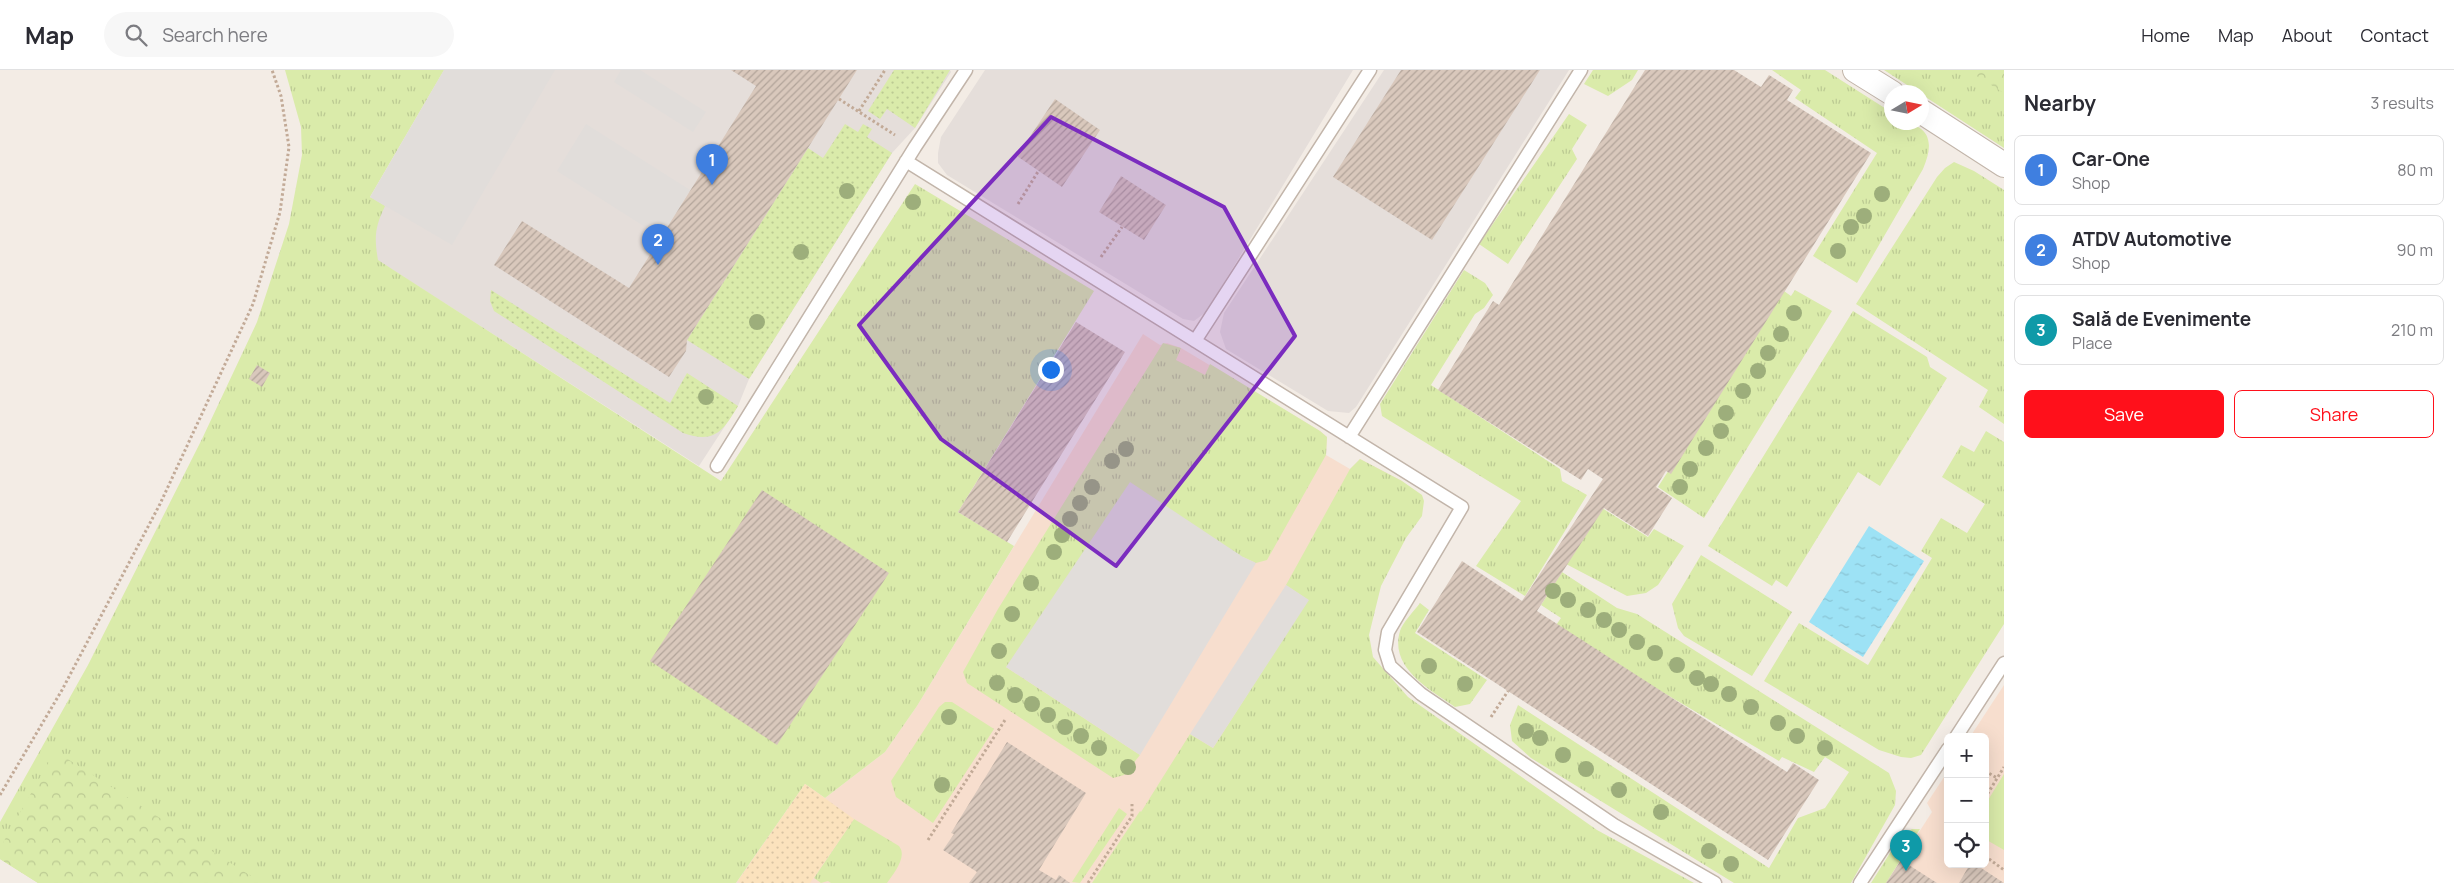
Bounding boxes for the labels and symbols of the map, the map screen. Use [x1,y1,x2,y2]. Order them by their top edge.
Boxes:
north arrow [1884,85,1929,130]
pin: 1 [696,144,728,185]
pin: 2 [642,224,674,265]
your location [1038,357,1064,383]
pin: 3 [1890,830,1922,871]

